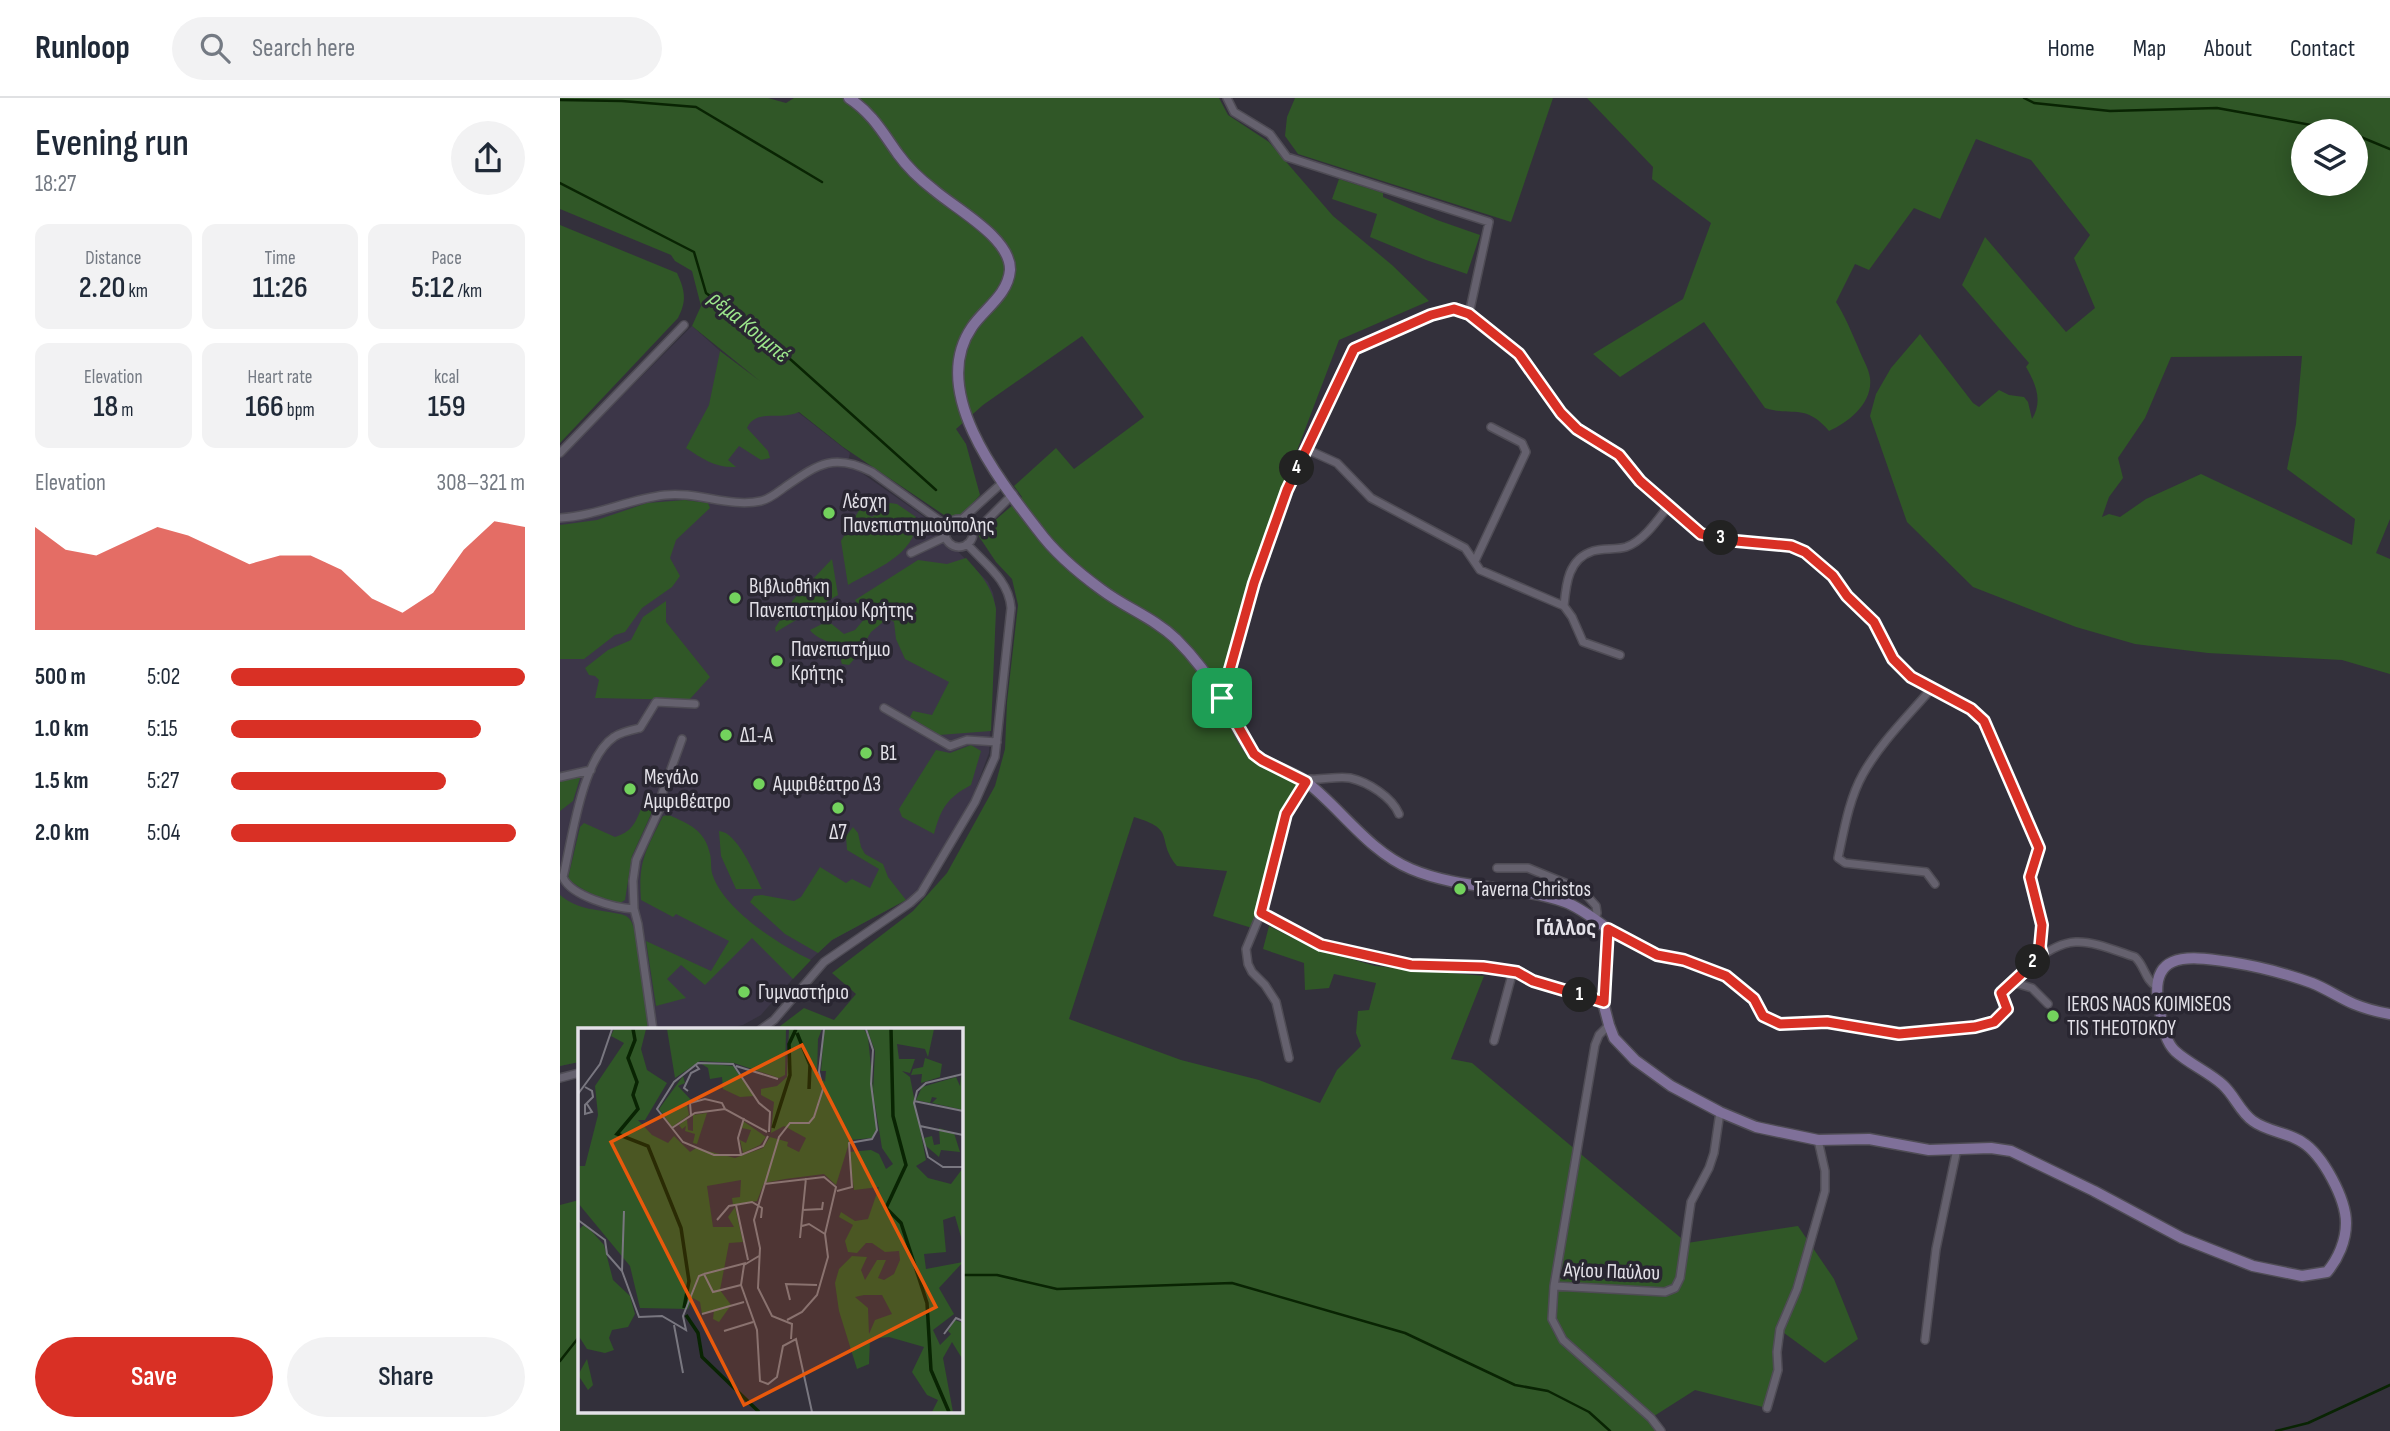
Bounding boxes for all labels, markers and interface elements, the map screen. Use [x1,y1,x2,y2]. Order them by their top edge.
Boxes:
search box [172,17,662,80]
text: Runloop [35,28,130,68]
icon: search [196,29,234,67]
text: Search here [252,33,355,64]
text: Home [2047,34,2095,63]
text: Map [2133,34,2166,63]
text: About [2204,34,2252,63]
text: Contact [2290,34,2355,63]
map controls [2291,119,2368,196]
button: layers [2291,119,2368,196]
text: Evening run [35,121,189,166]
button: share [451,121,525,195]
text: 18:27 [35,170,76,198]
text: Distance [85,247,141,270]
text: Time [264,247,296,270]
text: Pace [432,247,462,270]
text: 2.20 [79,270,125,306]
text: 11:26 [252,270,308,306]
text: 5:12 [411,270,454,306]
text: km [125,280,148,303]
text: /km [454,280,482,303]
water label: ρέμα Κουμπέ [702,284,796,369]
text: Elevation [84,366,143,389]
text: Heart rate [248,366,312,389]
text: kcal [434,366,459,389]
text: 18 [93,389,118,425]
text: 166 [245,389,284,425]
text: 159 [428,389,466,425]
text: m [118,399,133,422]
text: bpm [284,399,315,422]
pin: 4 [1280,450,1314,486]
text: 4 [1292,456,1301,479]
text: Elevation [35,469,106,497]
text: 308–321 m [437,469,525,497]
place label: Λέσχη Πανεπιστημιούπολης [842,489,995,538]
marker: Λέσχη Πανεπιστημιούπολης [821,505,837,521]
pin: 3 [1704,520,1738,556]
text: 3 [1716,526,1725,549]
place label: Βιβλιοθήκη Πανεπιστημίου Κρήτης [749,574,914,623]
marker: Βιβλιοθήκη Πανεπιστημίου Κρήτης [727,590,743,606]
place label: Πανεπιστήμιο Κρήτης [791,637,891,686]
marker: Πανεπιστήμιο Κρήτης [769,653,785,669]
text: 500 m [35,663,86,691]
text: 5:02 [147,663,180,691]
pin [1192,668,1252,728]
icon: arrive [1203,679,1241,717]
text: 1.0 km [35,715,89,743]
text: 5:15 [147,715,178,743]
place label: Δ1-Α [740,723,774,748]
marker: Δ1-Α [718,727,734,743]
place label: Β1 [880,741,897,766]
marker: Β1 [858,745,874,761]
place label: Μεγάλο Αμφιθέατρο [643,765,731,814]
text: 1.5 km [35,767,88,795]
text: 5:27 [147,767,179,795]
place label: Αμφιθέατρο Δ3 [772,772,881,797]
marker: Αμφιθέατρο Δ3 [751,776,767,792]
marker: Μεγάλο Αμφιθέατρο [622,781,638,797]
marker: Δ7 [830,800,846,816]
text: 2.0 km [35,819,89,847]
text: 5:04 [147,819,180,847]
place label: Δ7 [829,820,847,845]
place label: Taverna Christos [1474,877,1591,902]
marker: Taverna Christos [1452,881,1468,897]
district label: Γάλλος [1536,913,1596,942]
pin: 2 [2016,944,2050,980]
text: 2 [2028,950,2037,973]
pin: 1 [1562,978,1598,1012]
place label: Γυμναστήριο [758,980,849,1005]
text: 1 [1576,983,1583,1006]
marker: Γυμναστήριο [736,984,752,1000]
place label: IEROS NAOS KOIMISEOS TIS THEOTOKOY [2067,992,2231,1041]
marker: IEROS NAOS KOIMISEOS TIS THEOTOKOY [2045,1008,2061,1024]
inset map [578,1028,962,1414]
street label: Αγίου Παύλου [1562,1257,1661,1286]
button: Save [35,1337,273,1417]
button: Share [287,1337,525,1417]

